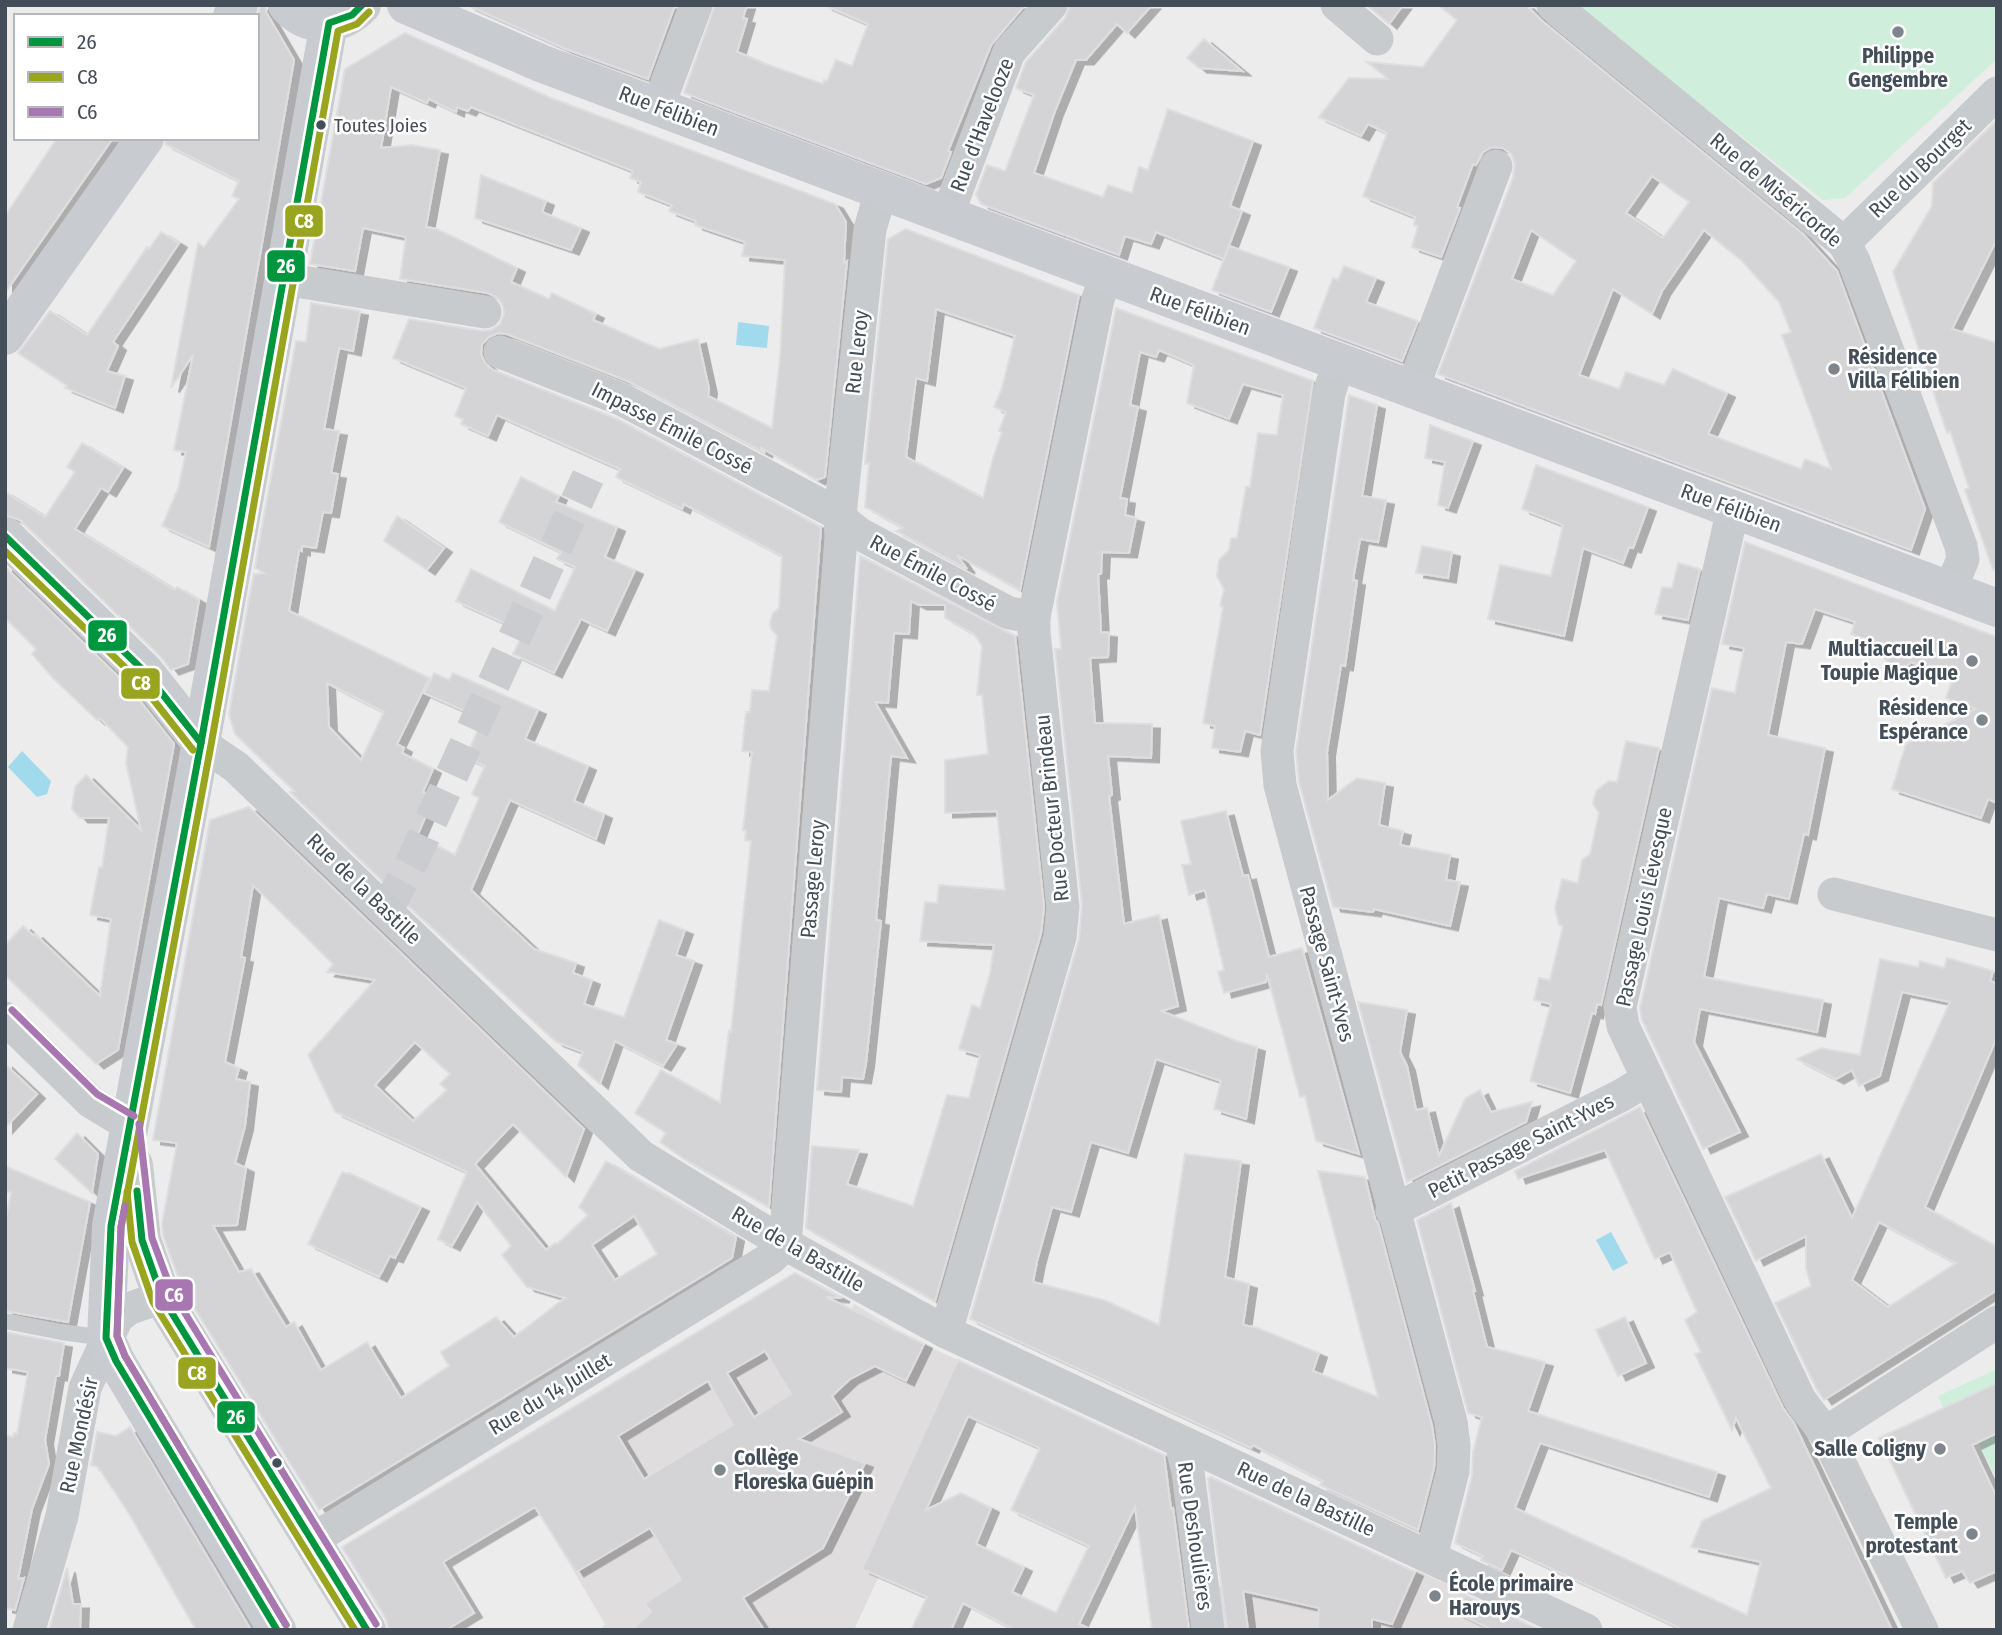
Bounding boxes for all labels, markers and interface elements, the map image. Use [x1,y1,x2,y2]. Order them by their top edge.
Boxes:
legend [14,14,259,140]
marker: Philippe Gengembre [1890,24,1906,40]
text: 26 [77,29,97,55]
place label: Philippe Gengembre [1848,43,1948,93]
street label: Rue d'Havelooze [945,54,1019,196]
text: C8 [77,64,98,90]
street label: Rue Félibien [615,80,723,142]
text: C6 [77,99,97,125]
street label: Rue du Bourget [1863,113,1977,223]
place label: Toutes Joies [334,114,427,137]
marker: Toutes Joies [314,118,328,132]
street label: Rue de Miséricorde [1705,127,1847,253]
line badge: C8 [284,204,324,238]
text: C8 [294,210,314,233]
line badge: 26 [266,249,306,283]
text: 26 [276,255,295,278]
street label: Rue Félibien [1146,281,1254,341]
street label: Rue Leroy [840,308,874,395]
place label: Résidence Villa Félibien [1847,344,1959,394]
marker: Résidence Villa Félibien [1826,361,1842,377]
street label: Impasse Émile Cossé [587,376,757,480]
street label: Rue Félibien [1677,478,1785,538]
street label: Rue Émile Cossé [866,529,1000,617]
line badge: 26 [87,619,128,652]
text: 26 [97,624,116,647]
place label: Multiaccueil La Toupie Magique [1821,636,1958,686]
marker: Multiaccueil La Toupie Magique [1964,653,1980,669]
line badge: C8 [120,667,161,700]
text: C8 [131,672,151,695]
place label: Résidence Espérance [1879,695,1968,745]
marker: Résidence Espérance [1974,712,1990,728]
street label: Rue Docteur Brindeau [1029,713,1075,903]
street label: Passage Louis Lévesque [1610,805,1678,1009]
street label: Passage Leroy [795,818,831,939]
street label: Rue de la Bastille [301,828,427,950]
street label: Passage Saint-Yves [1294,883,1360,1045]
street label: Petit Passage Saint-Yves [1424,1088,1618,1204]
street label: Rue de la Bastille [727,1200,869,1298]
line badge: C6 [154,1278,194,1312]
text: C6 [164,1284,184,1307]
street label: Rue du 14 Juillet [484,1347,616,1441]
line badge: C8 [177,1356,217,1390]
text: C8 [187,1362,207,1385]
street label: Rue Mondésir [54,1374,104,1495]
line badge: 26 [216,1400,256,1434]
text: 26 [226,1406,245,1429]
place label: Salle Coligny [1814,1436,1927,1462]
marker: Salle Coligny [1932,1441,1948,1457]
place label: Collège Floreska Guépin [734,1445,874,1495]
unlabelled marker [270,1456,284,1470]
street label: Rue de la Bastille [1233,1456,1379,1542]
street label: Rue Deshoulières [1172,1460,1218,1612]
marker: Collège Floreska Guépin [712,1462,728,1478]
place label: Temple protestant [1865,1509,1959,1559]
marker: Temple protestant [1964,1526,1980,1542]
place label: École primaire Harouys [1449,1570,1574,1621]
marker: École primaire Harouys [1427,1588,1443,1604]

